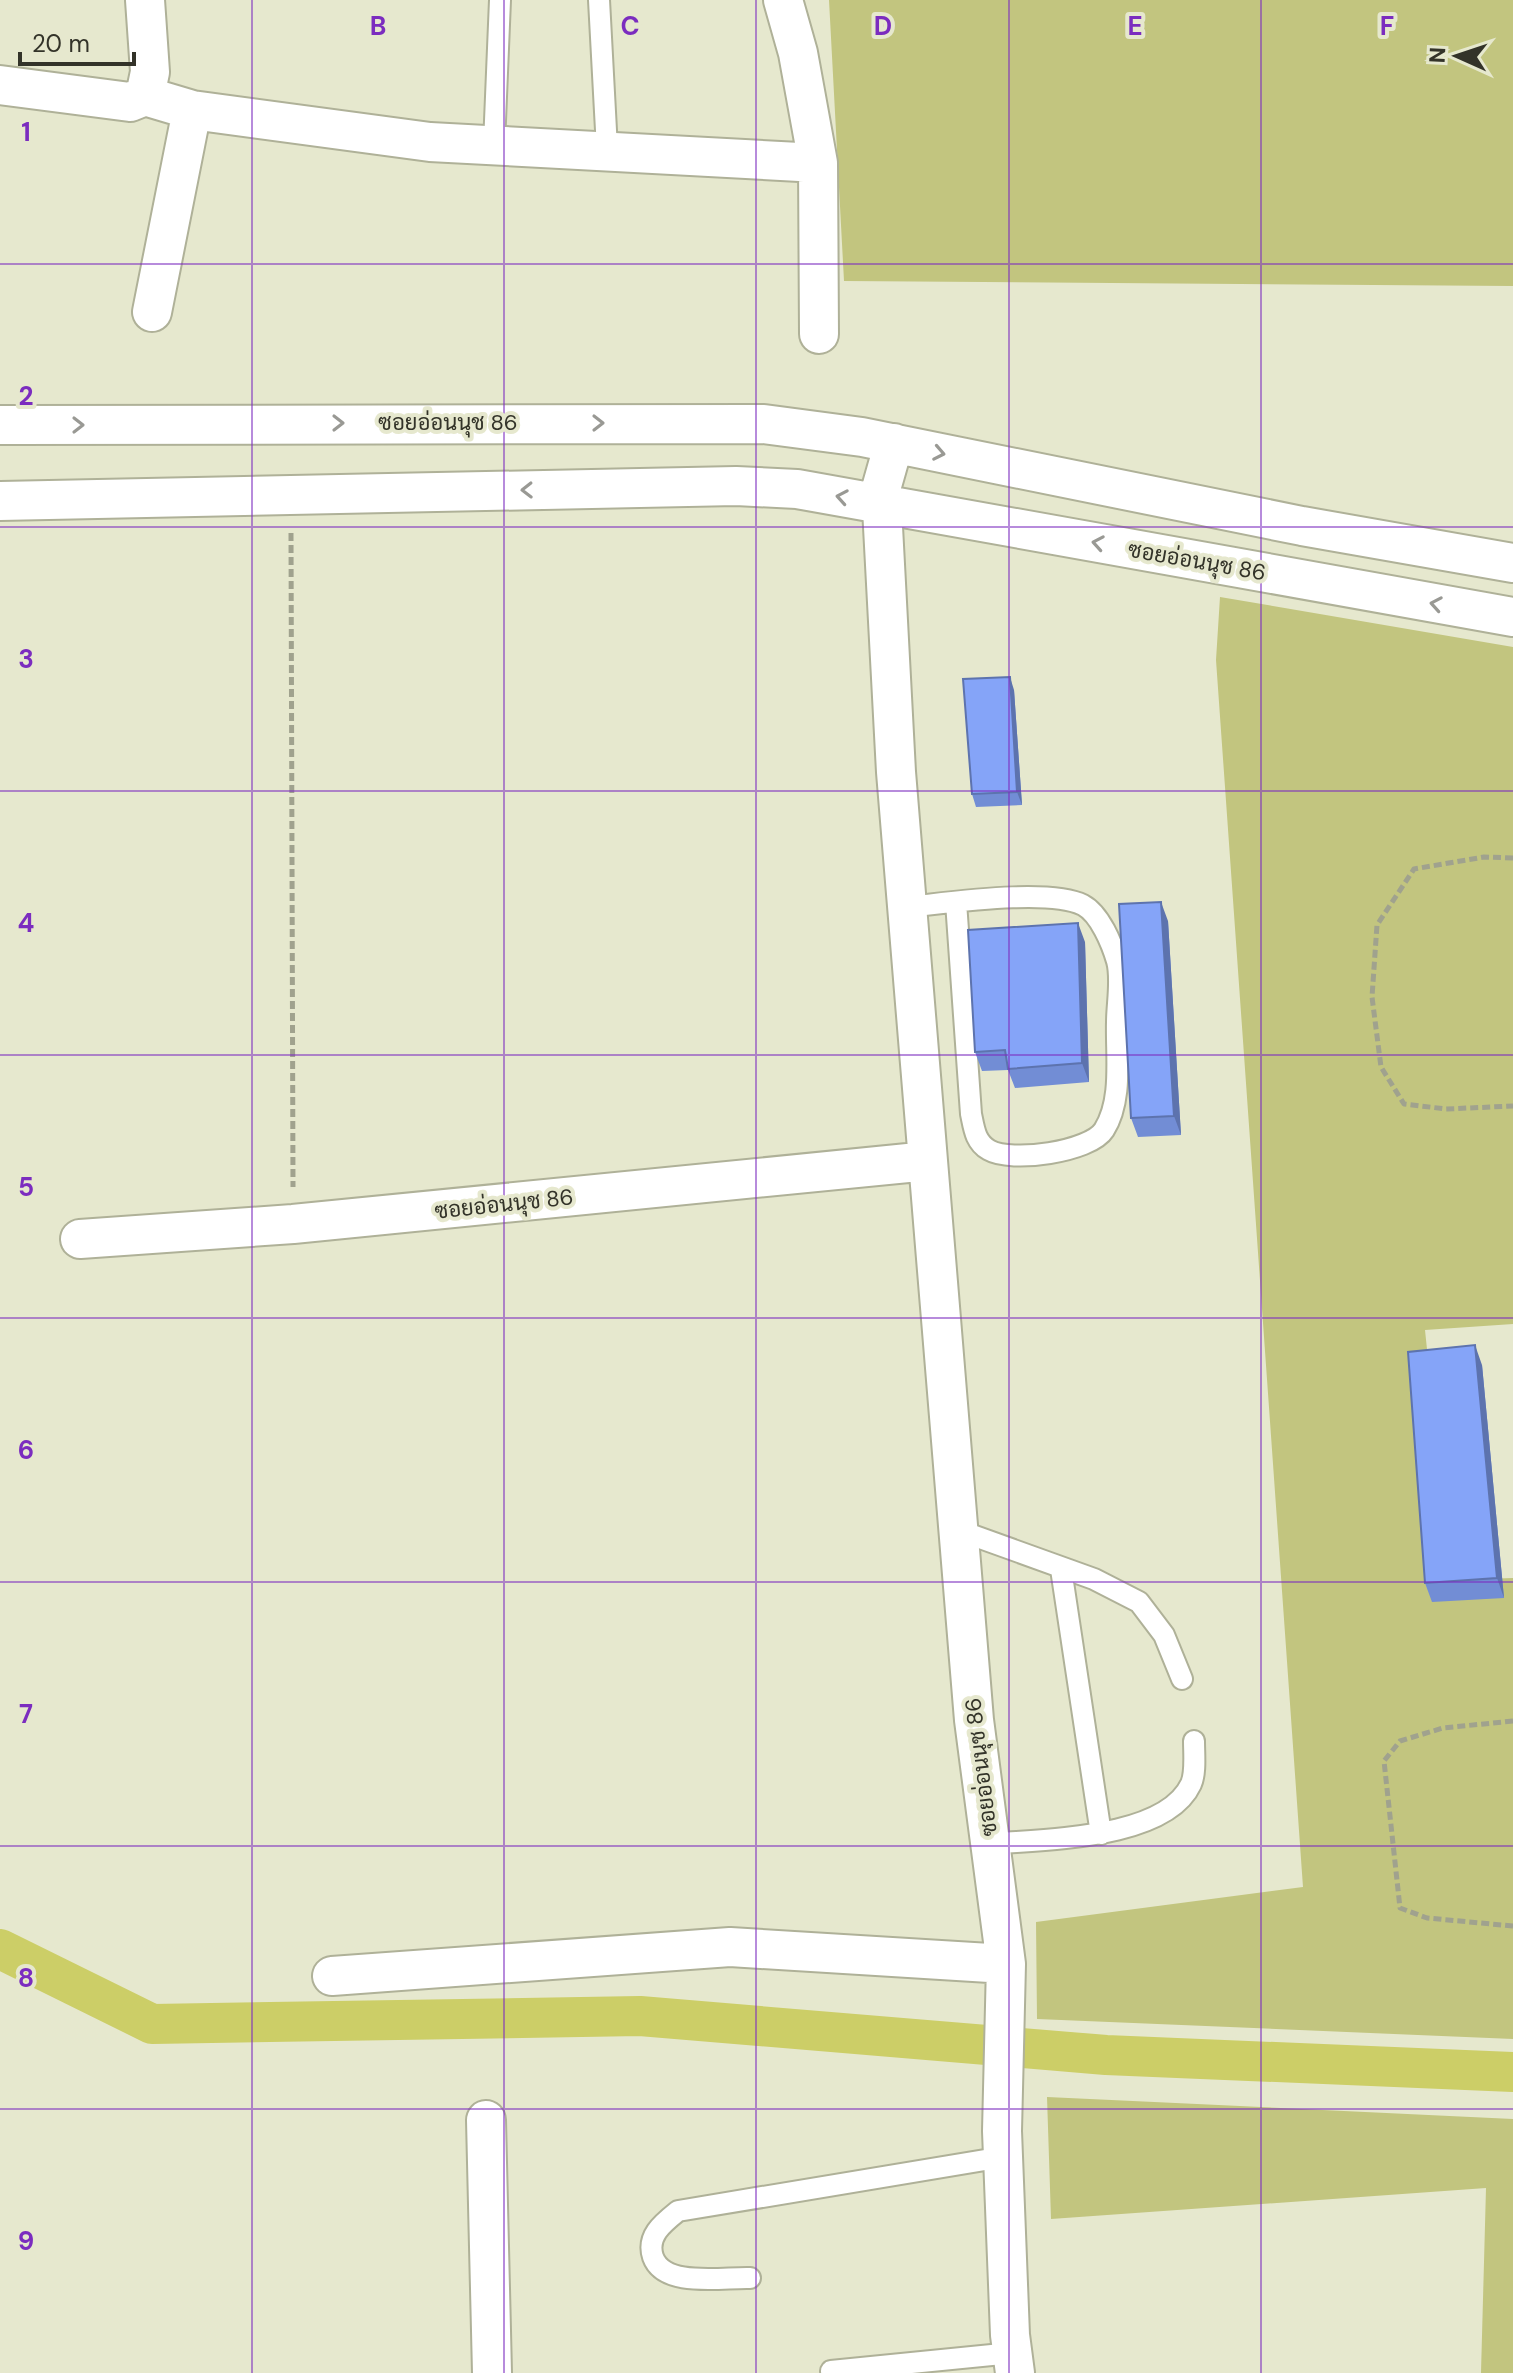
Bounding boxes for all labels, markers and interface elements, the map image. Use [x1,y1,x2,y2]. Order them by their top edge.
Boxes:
text: B [370,9,386,43]
text: C [620,9,640,43]
text: D [874,9,892,43]
text: E [1127,9,1143,43]
text: F [1380,9,1394,43]
scale bar [20,16,134,66]
north arrow [1417,16,1497,96]
text: 20 m [32,28,90,59]
text: N [1423,46,1452,64]
text: 1 [21,115,31,149]
text: 2 [18,379,34,413]
street label: ซอยอ่อนนุช 86 [378,408,518,438]
one-way arrow [332,414,345,431]
one-way arrow [592,414,605,432]
one-way arrow [72,416,85,434]
one-way arrow [932,444,946,461]
one-way arrow [520,481,533,499]
one-way arrow [835,489,849,506]
one-way arrow [1091,535,1104,552]
street label: ซอยอ่อนนุช 86 [1126,535,1268,588]
one-way arrow [1429,596,1443,613]
text: 3 [18,642,34,676]
text: 4 [18,906,34,940]
text: 5 [18,1170,34,1204]
street label: ซอยอ่อนนุช 86 [433,1182,575,1227]
text: 6 [18,1433,34,1467]
street label: ซอยอ่อนนุช 86 [958,1696,1005,1838]
text: 7 [19,1697,33,1731]
text: 8 [18,1961,34,1995]
text: 9 [18,2224,34,2258]

